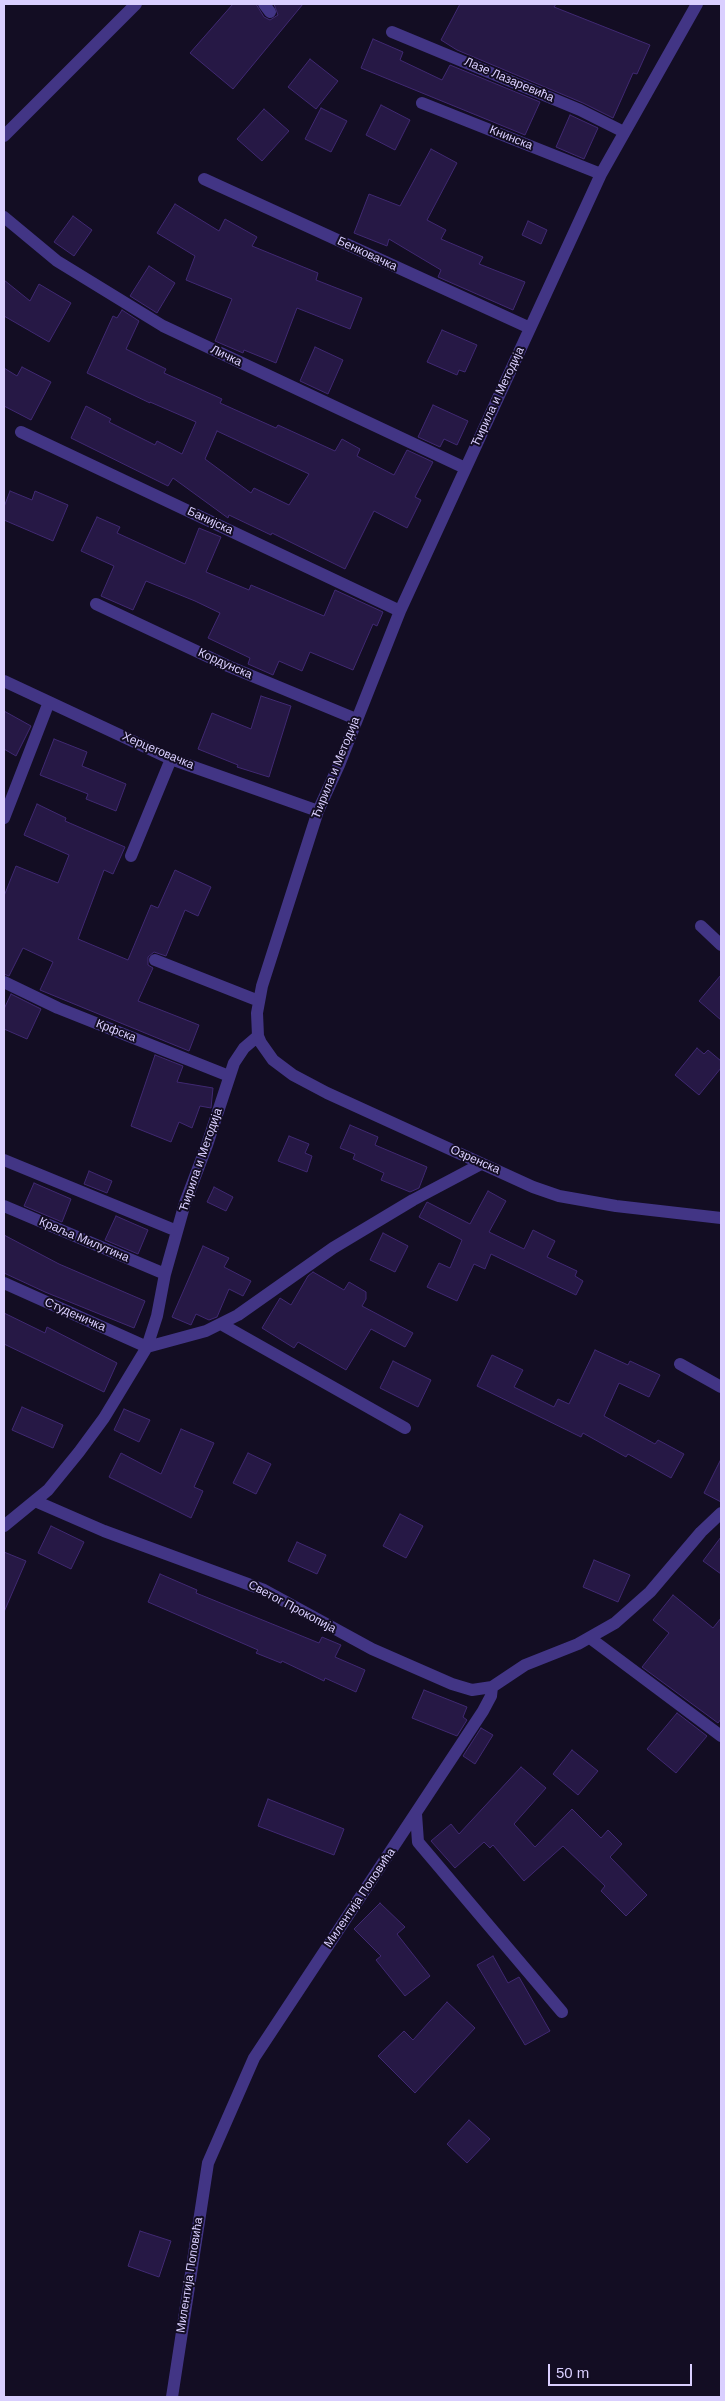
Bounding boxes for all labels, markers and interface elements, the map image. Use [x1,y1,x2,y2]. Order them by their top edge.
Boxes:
street label: Лазе Лазаревића [462,55,556,105]
street label: Книнска [487,123,535,153]
street label: Бенковачка [335,234,399,274]
street label: Личка [208,342,244,370]
street label: Ћирила и Методија [469,345,527,449]
street label: Банијска [185,504,235,538]
street label: Кордунска [196,646,254,682]
street label: Ћирила и Методија [309,715,363,821]
street label: Херцеговачка [120,729,196,773]
street label: Крфска [94,1017,138,1045]
street label: Ћирила и Методија [177,1106,225,1214]
street label: Озренска [448,1143,502,1177]
street label: Краља Милутина [37,1215,131,1265]
street label: Студеничка [42,1295,108,1335]
street label: Светог Прокопија [246,1578,338,1636]
street label: Милентија Поповића [321,1846,399,1950]
street label: Милентија Поповића [174,2216,206,2334]
scale bar [550,2354,694,2386]
text: 50 m [556,2364,589,2381]

